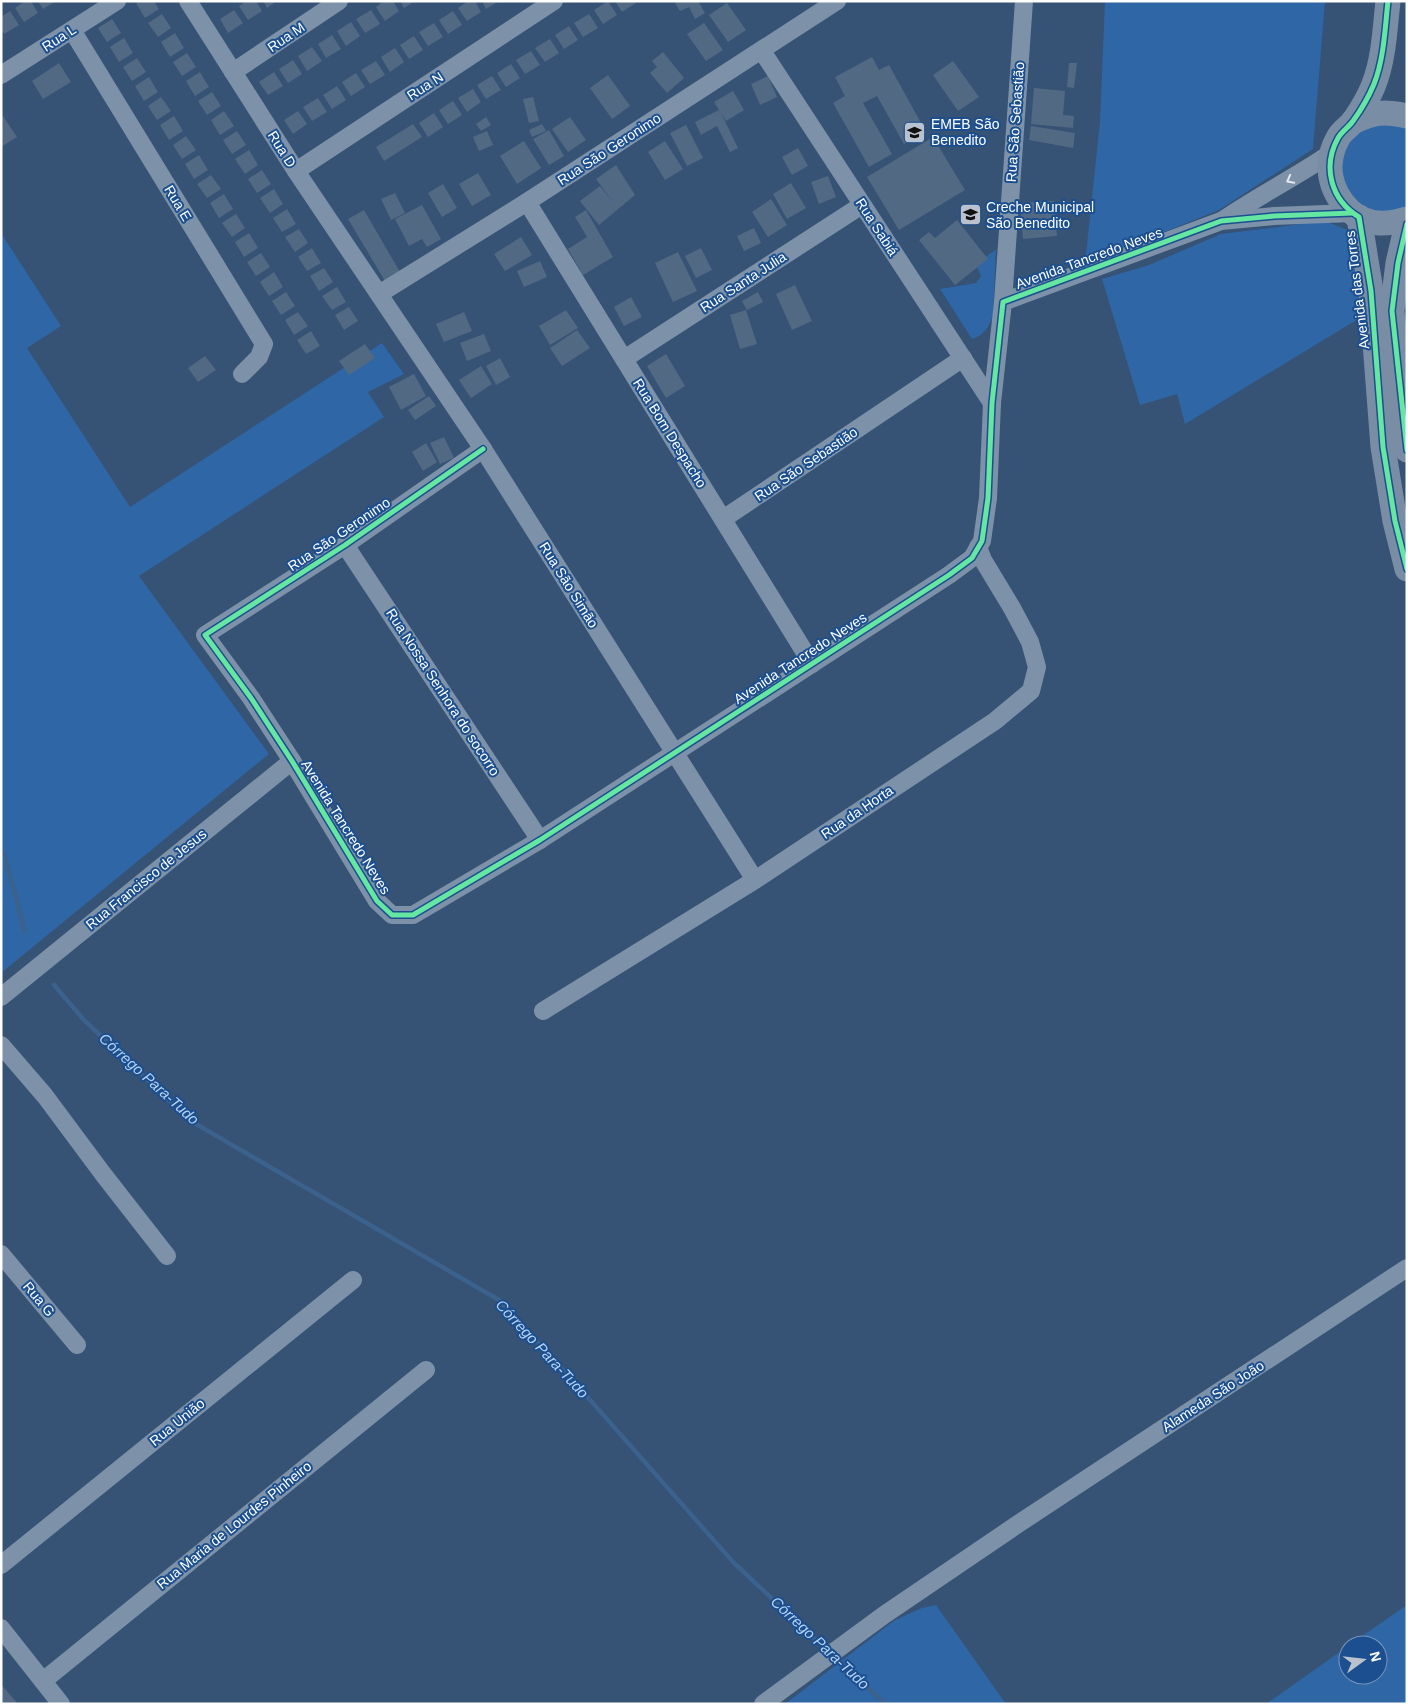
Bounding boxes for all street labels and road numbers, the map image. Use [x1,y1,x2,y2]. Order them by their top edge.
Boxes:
street label: Rua M [264,19,308,55]
street label: Rua L [39,21,79,55]
street label: Rua São Sebastião [1003,61,1027,183]
street label: Rua N [404,68,446,104]
street label: Rua São Geronimo [554,110,664,188]
street label: Rua D [265,128,299,170]
street label: Rua E [161,182,195,224]
street label: Rua Sabiá [852,195,902,259]
street label: Avenida Tancredo Neves [1013,224,1165,292]
street label: Avenida das Torres [1342,230,1372,350]
street label: Rua Santa Julia [697,248,789,316]
street label: Rua Bom Despacho [630,376,710,491]
street label: Rua São Sebastião [752,424,861,504]
street label: Rua São Geronimo [285,494,393,574]
street label: Rua São Simão [536,539,602,631]
street label: Rua Nossa Senhora do socorro [383,605,503,779]
street label: Avenida Tancredo Neves [731,609,869,707]
street label: Avenida Tancredo Neves [298,757,394,897]
street label: Rua da Horta [818,782,896,842]
street label: Rua Francisco de Jesus [83,826,209,932]
street label: Rua G [20,1278,58,1320]
street label: Alameda São João [1159,1357,1267,1435]
street label: Rua União [146,1395,208,1449]
street label: Rua Maria de Lourdes Pinheiro [154,1458,314,1592]

